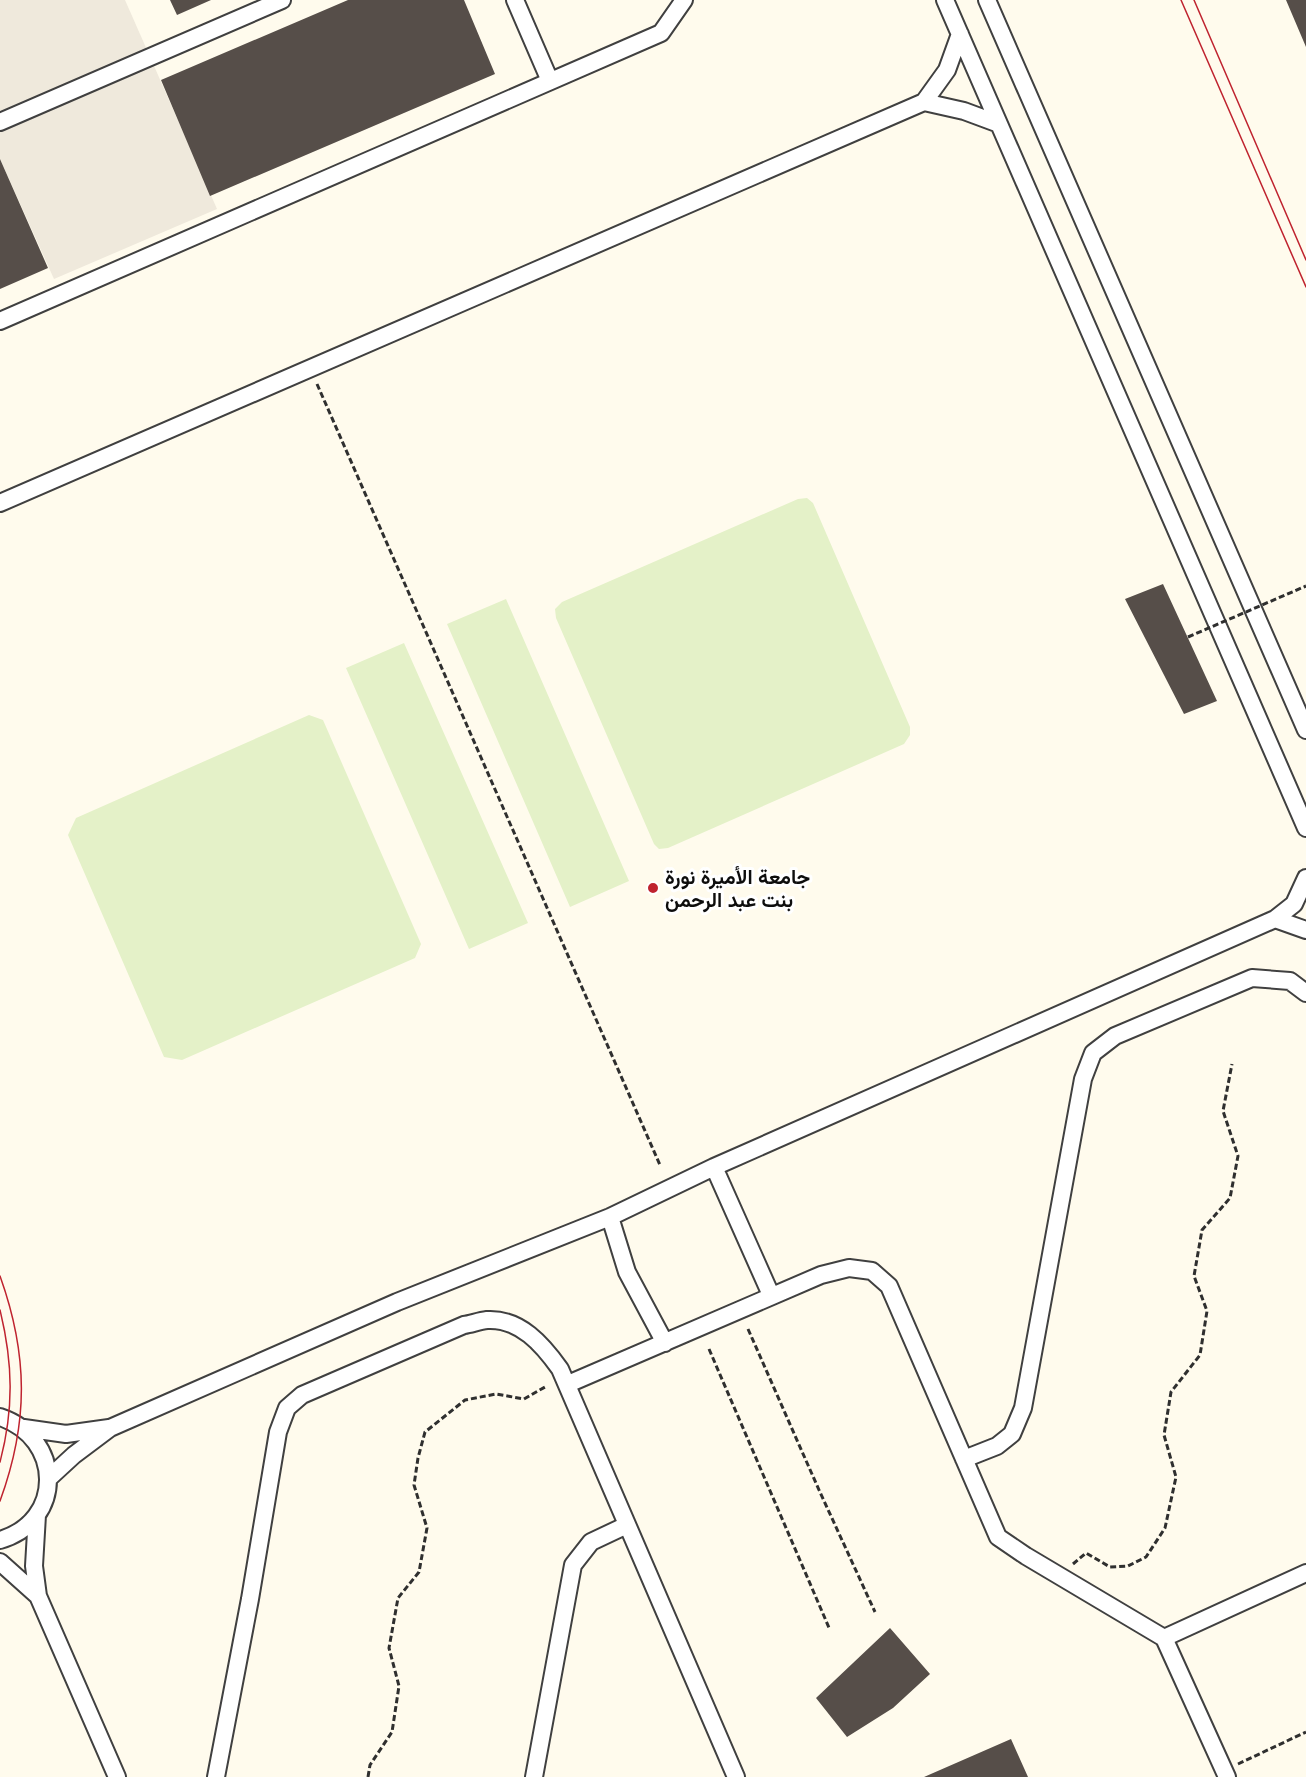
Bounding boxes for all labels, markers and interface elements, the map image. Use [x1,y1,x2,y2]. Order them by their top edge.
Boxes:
place label: جامعة الأميرة نورة بنت عبد الرحمن [665,863,810,913]
marker: جامعة الأميرة نورة بنت عبد الرحمن [646,881,660,895]

